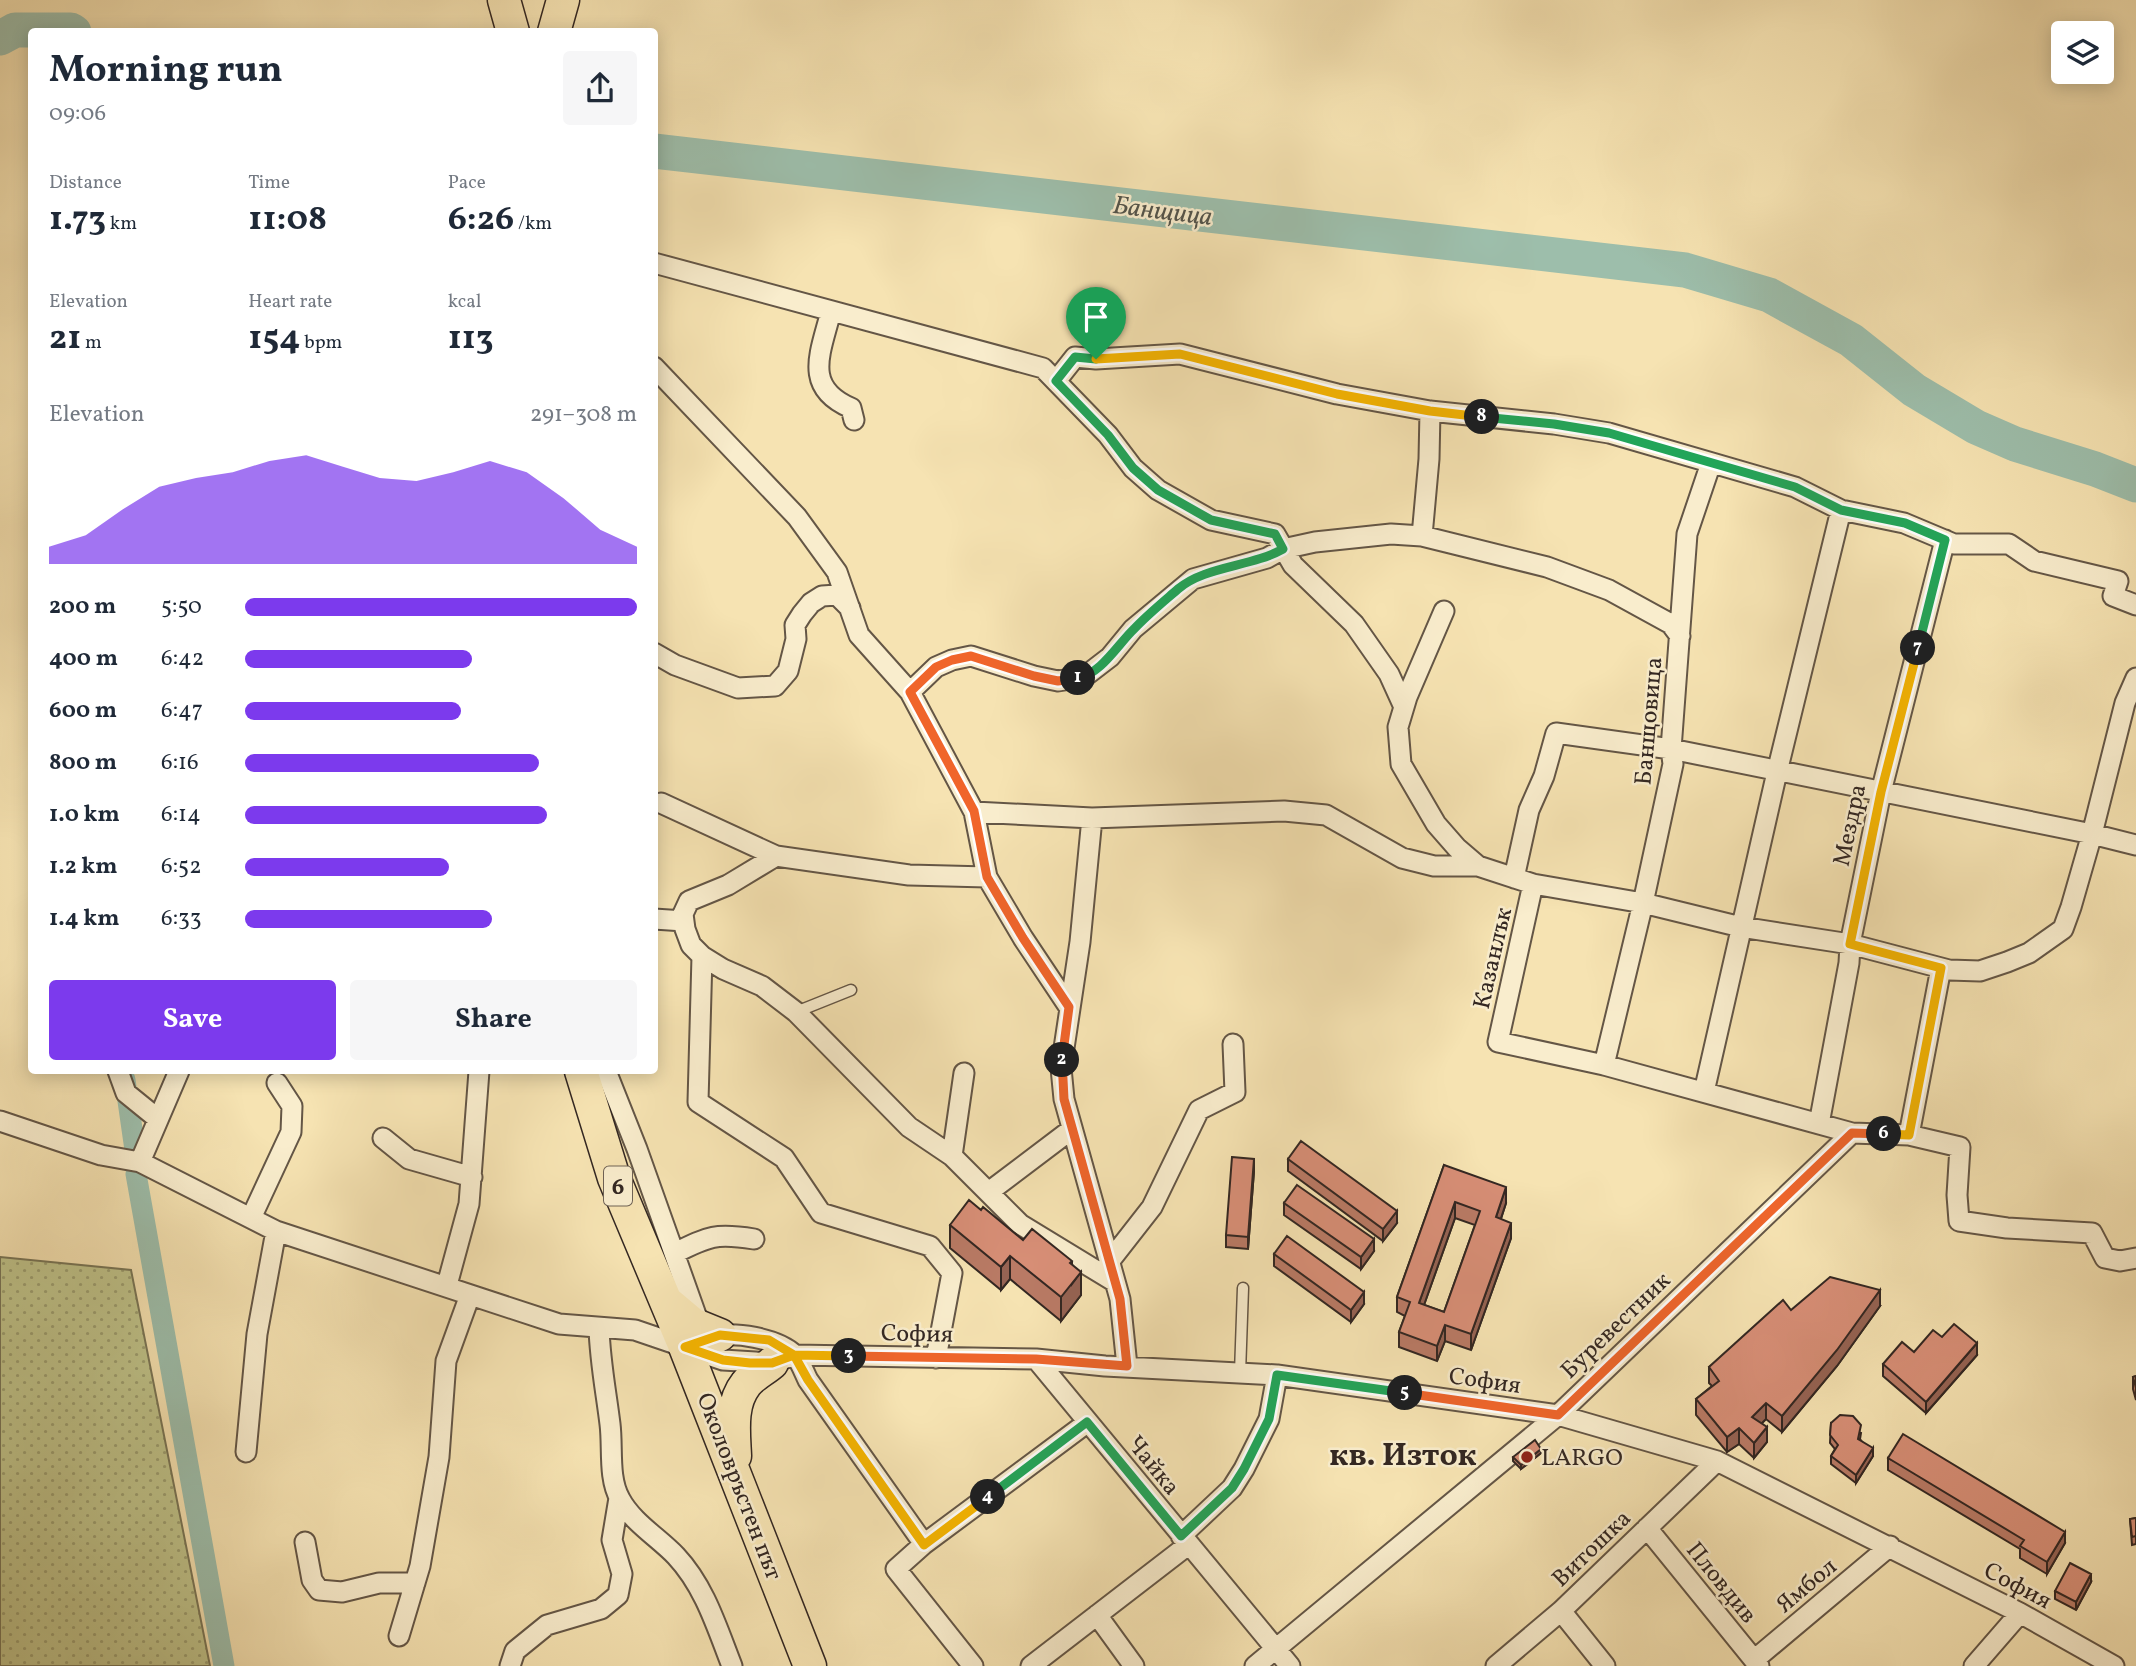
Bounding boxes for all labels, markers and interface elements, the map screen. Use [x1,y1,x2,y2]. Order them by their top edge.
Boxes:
map controls [2051,21,2114,84]
button: layers [2051,21,2114,84]
text: Morning run [49,45,283,98]
button: share [563,51,637,125]
text: 09:06 [49,98,106,130]
text: Distance [49,170,122,196]
text: Time [248,170,290,196]
text: Pace [448,170,486,196]
water label: Банщица [1111,188,1214,236]
text: 1.73 [49,196,106,244]
text: 11:08 [248,196,327,244]
text: 6:26 [448,196,514,244]
text: km [106,211,137,237]
text: /km [514,211,552,237]
pin [1066,287,1126,359]
text: Elevation [49,289,128,315]
text: Heart rate [248,289,332,315]
text: kcal [448,289,481,315]
icon: arrive [1077,298,1115,336]
text: 21 [49,315,81,363]
text: 154 [248,315,300,363]
text: 113 [448,315,494,363]
text: m [81,330,102,356]
text: bpm [300,330,342,356]
text: Elevation [49,399,145,431]
text: 291–308 m [530,399,637,431]
pin: 8 [1464,400,1500,434]
text: 8 [1476,403,1487,429]
text: 200 m [49,591,116,623]
text: 5:50 [161,591,202,623]
pin: 7 [1900,630,1936,666]
text: 7 [1913,634,1922,660]
text: 400 m [49,643,118,675]
text: 6:42 [161,643,204,675]
street label: Банщовица [1627,656,1673,787]
pin: 1 [1060,660,1096,696]
text: 1 [1074,664,1081,690]
text: 600 m [49,695,117,727]
text: 6:47 [161,695,203,727]
text: 800 m [49,747,117,779]
text: 6:16 [161,747,199,779]
street label: Мездра [1826,781,1876,870]
text: 1.0 km [49,799,120,831]
text: 6:14 [161,799,201,831]
text: 1.2 km [49,851,118,883]
text: 6:52 [161,851,201,883]
text: 1.4 km [49,903,120,935]
text: 6:33 [161,903,202,935]
street label: Казанлък [1466,904,1522,1013]
button: Save [49,980,336,1060]
button: Share [350,980,637,1060]
pin: 2 [1044,1042,1080,1078]
text: 2 [1057,1046,1066,1072]
pin: 6 [1867,1116,1902,1152]
text: 6 [1878,1120,1889,1146]
road number: 6 [604,1166,632,1205]
street label: Буревестник [1554,1265,1679,1388]
street label: София [880,1317,953,1353]
pin: 3 [832,1338,866,1374]
text: 3 [844,1342,853,1368]
street label: София [1447,1360,1523,1404]
pin: 5 [1388,1376,1422,1410]
text: 5 [1400,1379,1409,1405]
street label: Околовръстен път [687,1388,789,1585]
street label: Чайка [1118,1429,1187,1503]
district label: кв. Изток [1329,1435,1477,1479]
place label: LARGO [1541,1442,1623,1476]
marker: LARGO [1519,1449,1535,1465]
pin: 4 [970,1480,1006,1514]
text: 4 [982,1483,993,1509]
street label: Витошка [1545,1503,1640,1596]
street label: Пловдив [1677,1535,1764,1631]
street label: Ямбол [1769,1551,1845,1622]
street label: София [1977,1555,2057,1619]

